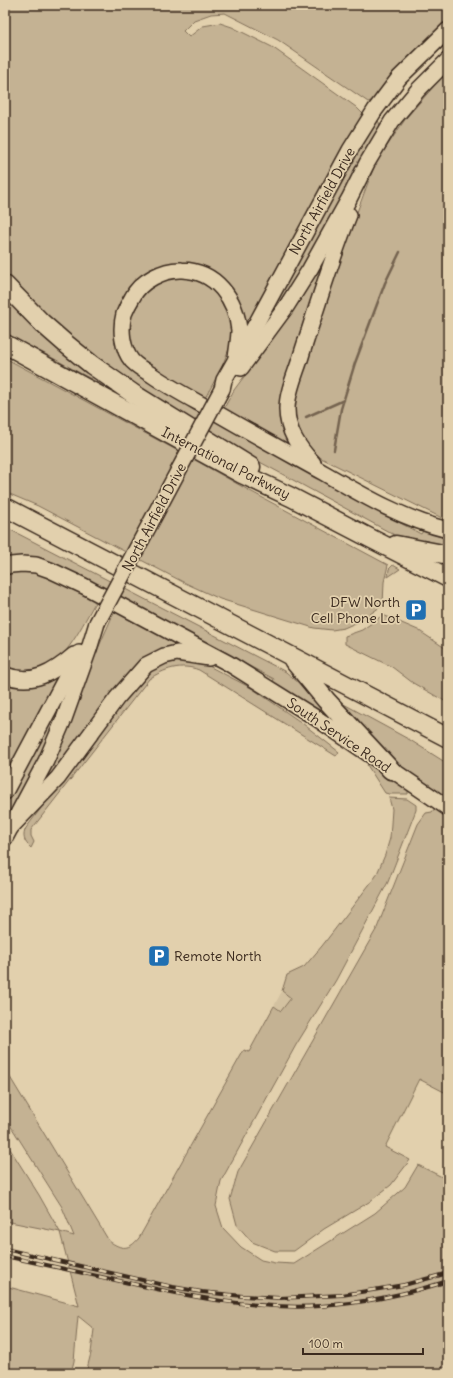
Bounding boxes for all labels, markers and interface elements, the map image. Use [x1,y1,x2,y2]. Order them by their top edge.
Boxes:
street label: North Airfield Drive [285,144,359,258]
street label: International Parkway [159,423,293,503]
street label: North Airfield Drive [118,460,190,574]
place label: DFW North Cell Phone Lot [311,593,400,627]
parking icon: DFW North Cell Phone Lot [403,597,429,623]
street label: South Service Road [284,694,394,776]
parking icon: Remote North [146,943,172,969]
place label: Remote North [174,947,262,965]
scale bar [303,1330,423,1356]
text: 100 m [309,1336,343,1351]

